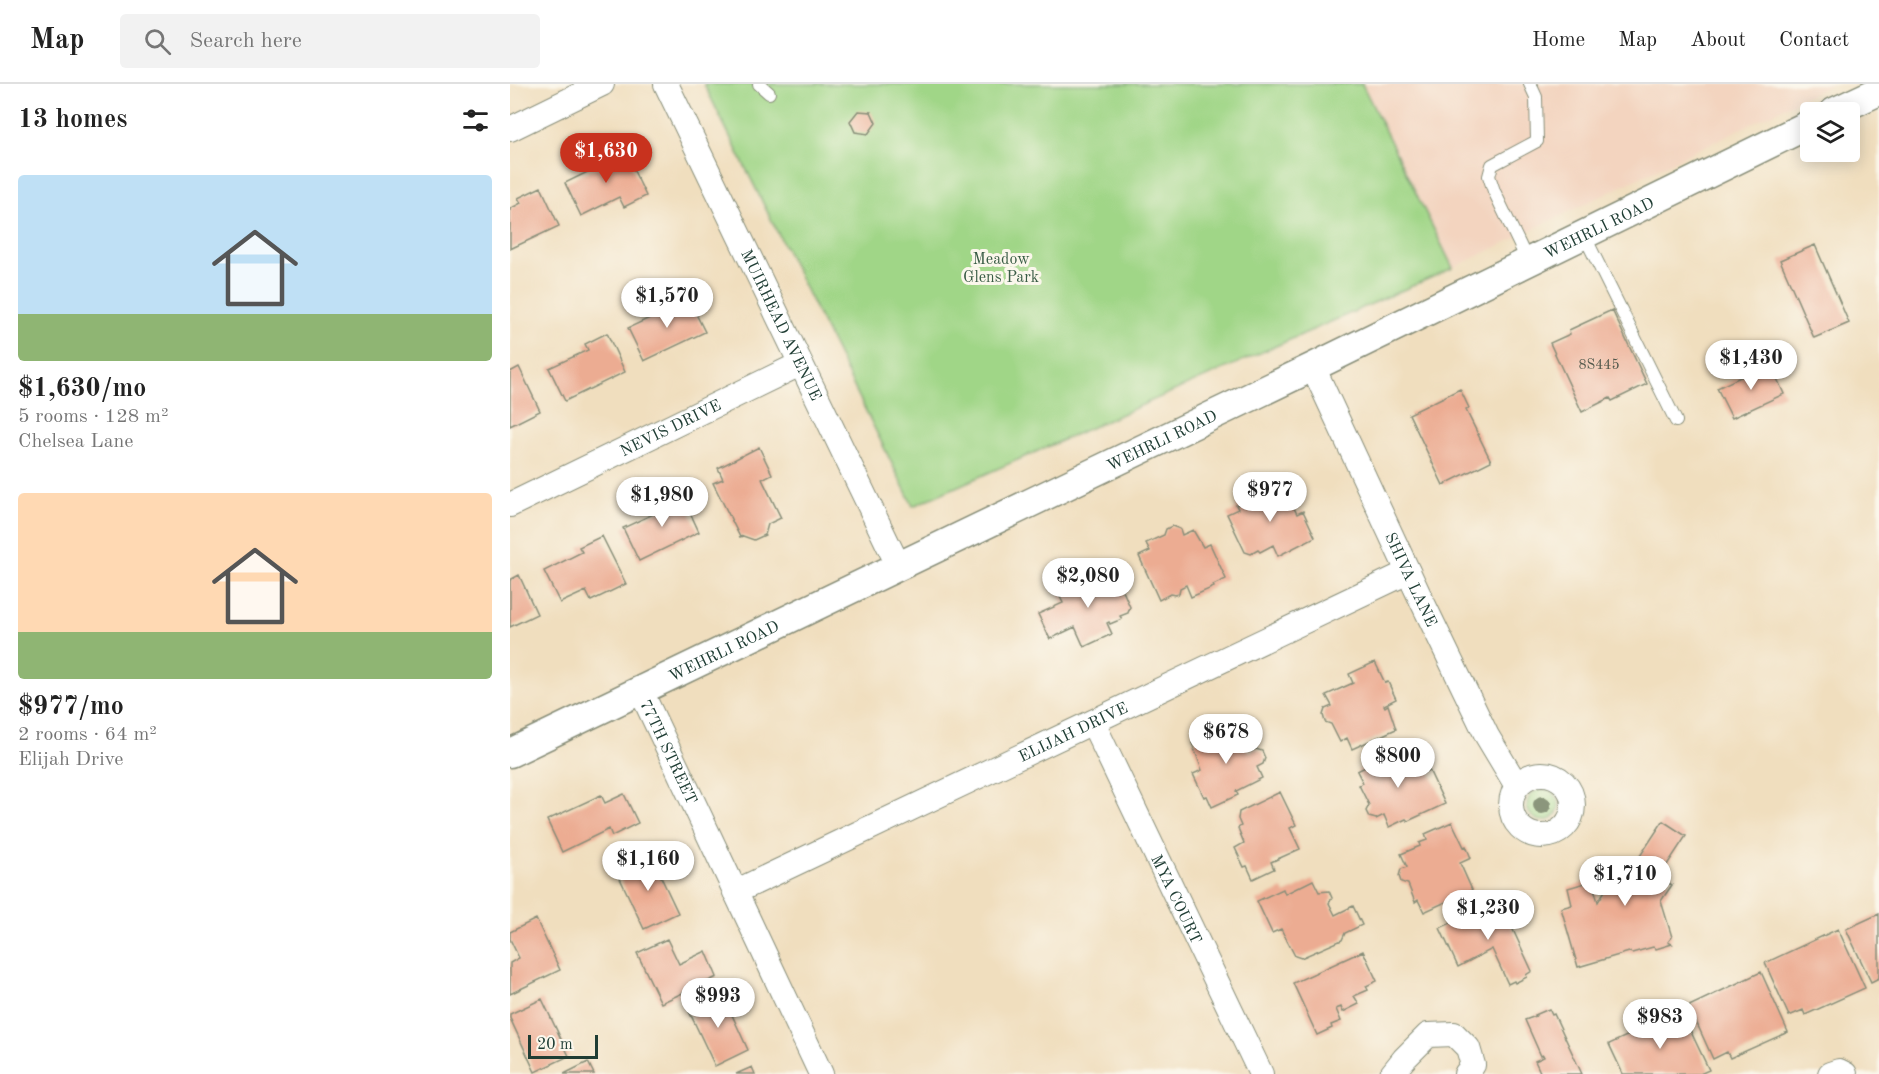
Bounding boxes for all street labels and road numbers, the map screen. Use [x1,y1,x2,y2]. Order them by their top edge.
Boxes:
street label: WEHRLI ROAD [1542,196,1657,263]
street label: MUIRHEAD AVENUE [737,247,823,403]
street label: NEVIS DRIVE [618,398,724,460]
street label: WEHRLI ROAD [1105,408,1220,475]
street label: SHIVA LANE [1381,530,1439,630]
street label: WEHRLI ROAD [667,619,782,685]
street label: 77TH STREET [636,698,699,807]
street label: ELIJAH DRIVE [1017,700,1131,766]
street label: MYA COURT [1147,853,1204,947]

